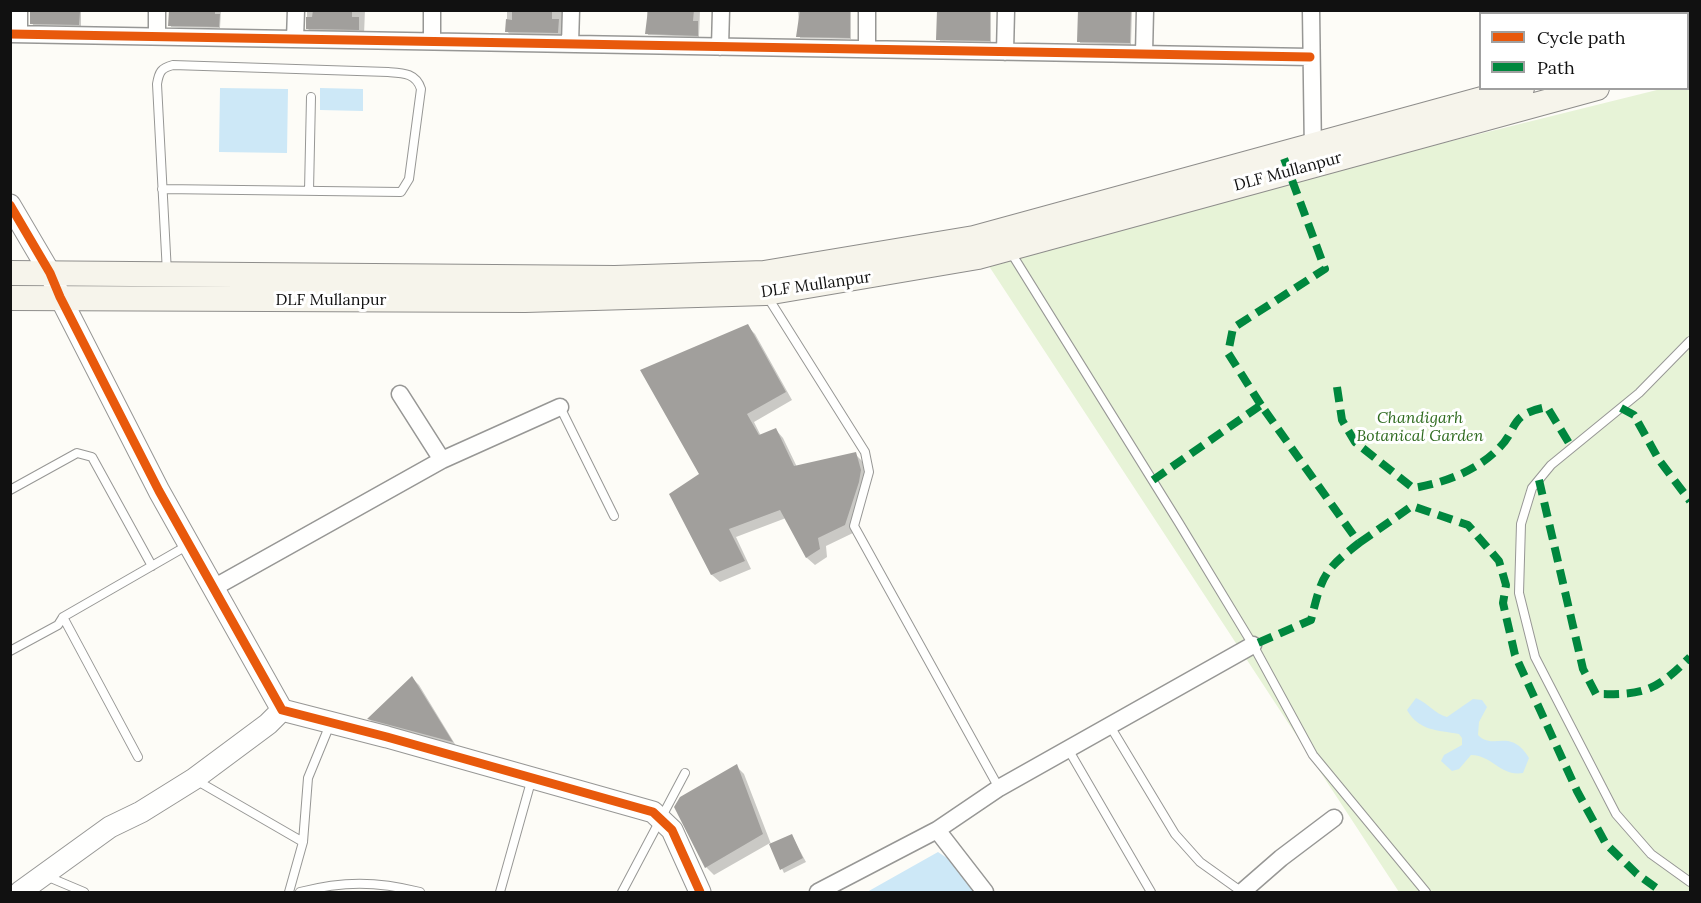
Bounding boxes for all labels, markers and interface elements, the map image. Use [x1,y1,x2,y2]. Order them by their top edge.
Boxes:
legend [1479,12,1689,90]
text: Cycle path [1537,26,1626,49]
text: Path [1537,56,1575,79]
street label: DLF Mullanpur [1232,148,1344,196]
street label: DLF Mullanpur [760,268,872,302]
street label: DLF Mullanpur [276,290,386,310]
park label: Chandigarh Botanical Garden [1356,408,1484,446]

